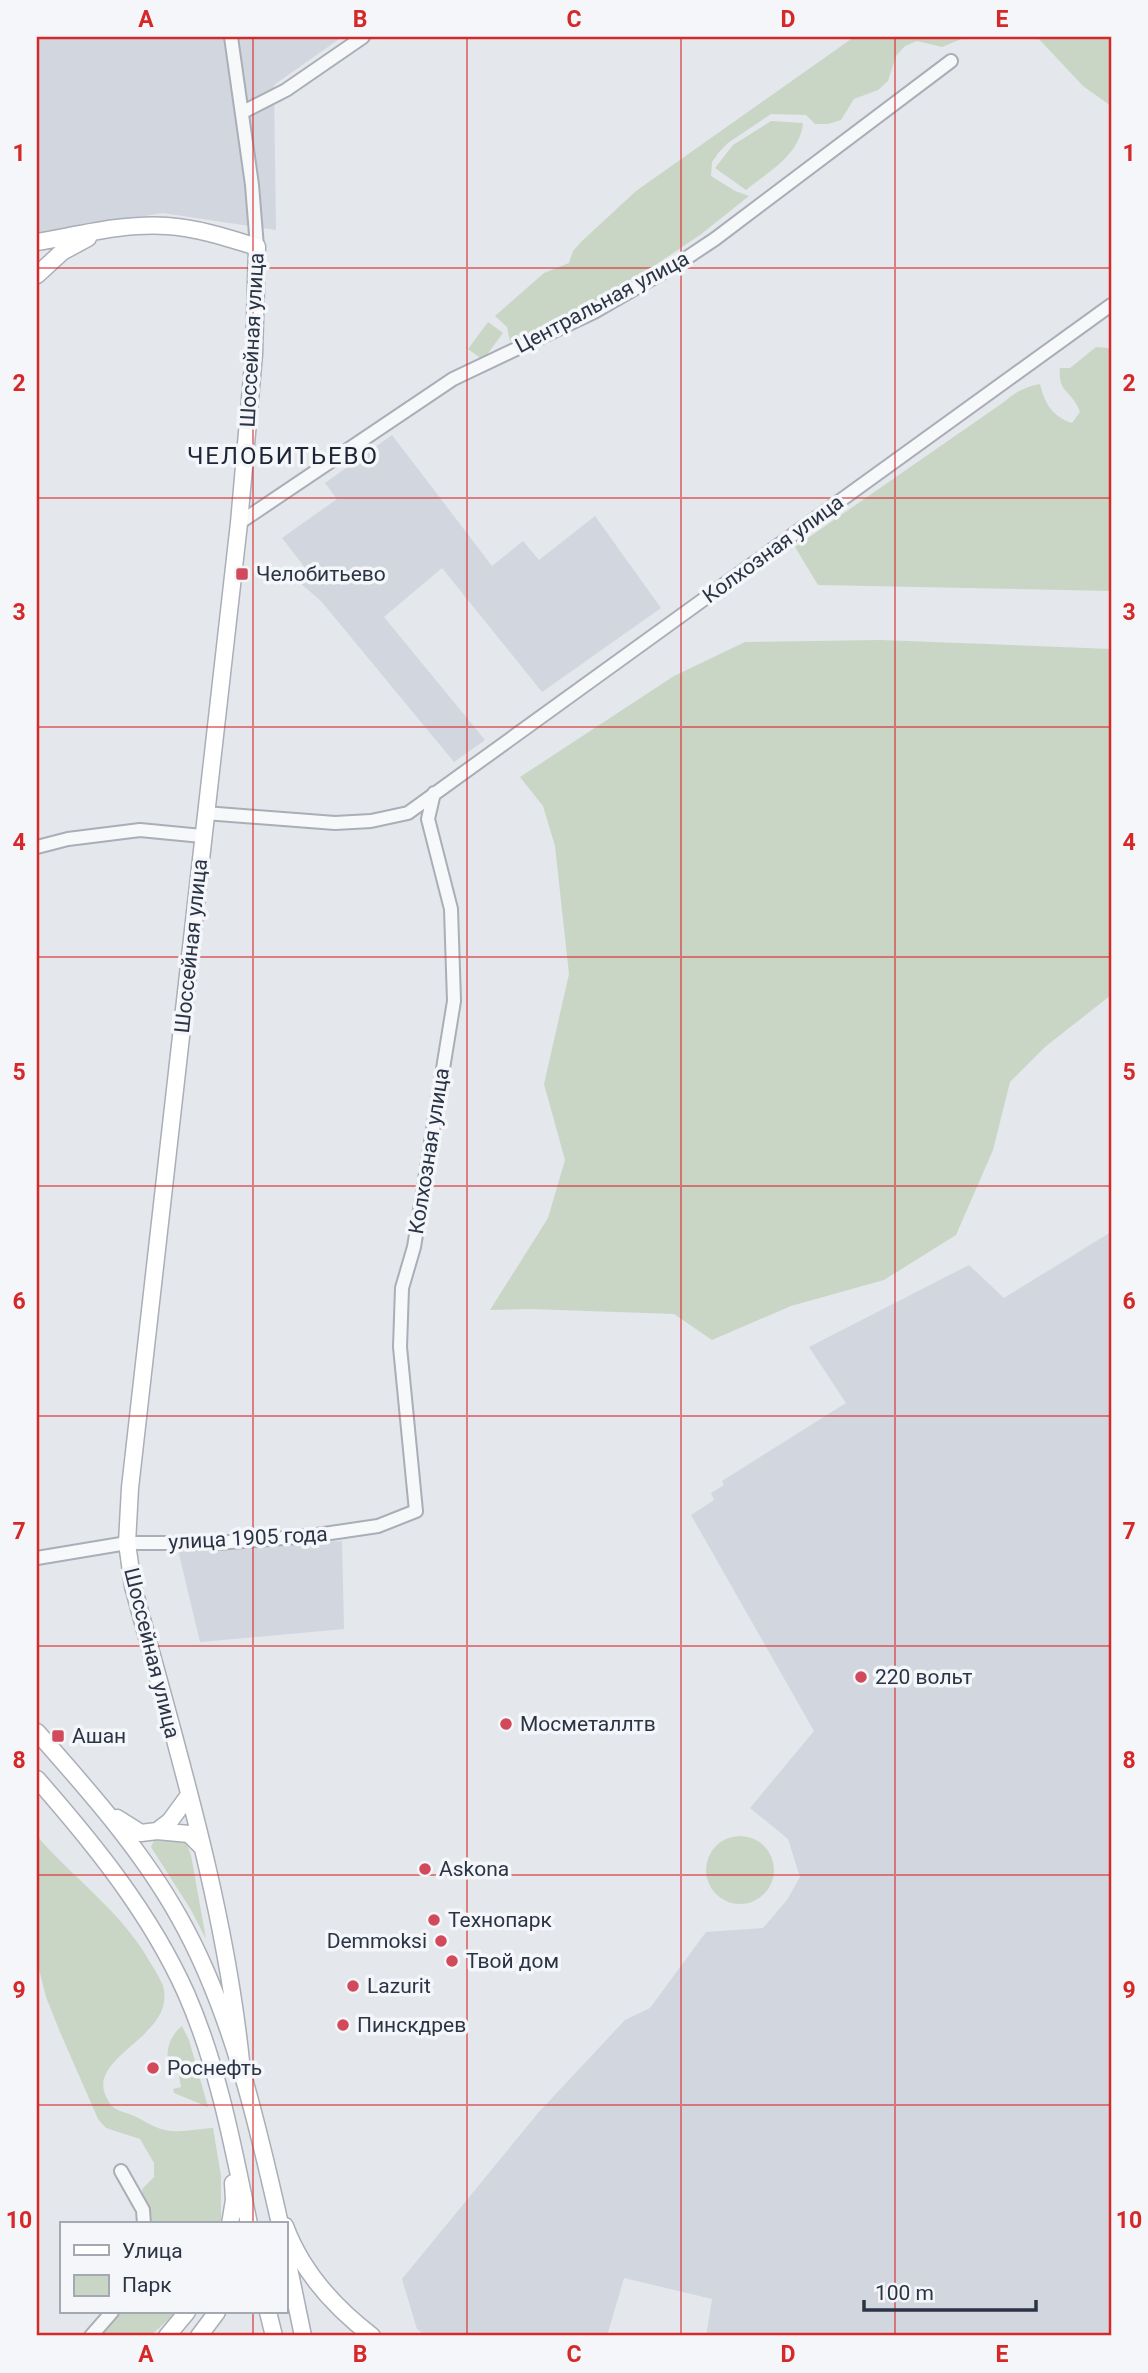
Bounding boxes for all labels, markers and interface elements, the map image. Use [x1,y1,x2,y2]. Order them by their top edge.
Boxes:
text: A [138,6,154,33]
text: B [353,6,367,33]
text: C [566,6,582,33]
text: D [781,6,795,33]
text: E [996,6,1009,33]
text: 1 [12,140,26,167]
text: 1 [1122,140,1136,167]
street label: Центральная улица [511,246,693,358]
street label: Шоссейная улица [235,252,269,428]
text: 2 [12,370,26,397]
text: 2 [1122,370,1136,397]
district label: ЧЕЛОБИТЬЕВО [187,442,379,470]
street label: Колхозная улица [698,490,848,608]
place label: Челобитьево [256,562,386,586]
marker: Челобитьево [234,566,250,582]
text: 3 [12,599,26,626]
text: 3 [1122,599,1136,626]
text: 4 [12,829,26,856]
text: 4 [1122,829,1136,856]
street label: Шоссейная улица [170,858,212,1034]
text: 5 [12,1059,26,1086]
text: 5 [1122,1059,1136,1086]
street label: Колхозная улица [404,1066,454,1236]
text: 6 [12,1288,26,1315]
text: 6 [1122,1288,1136,1315]
text: 7 [12,1518,26,1545]
text: 7 [1122,1518,1136,1545]
street label: улица 1905 года [168,1522,328,1554]
street label: Шоссейная улица [119,1565,185,1741]
place label: 220 вольт [875,1665,972,1689]
marker: 220 вольт [853,1669,869,1685]
place label: Мосметаллтв [520,1712,656,1736]
marker: Мосметаллтв [498,1716,514,1732]
place label: Ашан [72,1724,126,1748]
marker: Ашан [50,1728,66,1744]
text: 8 [12,1747,26,1774]
text: 8 [1122,1747,1136,1774]
place label: Askona [439,1857,509,1881]
marker: Askona [417,1861,433,1877]
place label: Технопарк [448,1908,552,1932]
marker: Технопарк [426,1912,442,1928]
place label: Demmoksi [327,1929,427,1953]
marker: Demmoksi [433,1933,449,1949]
place label: Твой дом [466,1949,559,1973]
marker: Твой дом [444,1953,460,1969]
place label: Lazurit [367,1974,431,1998]
text: 9 [12,1977,26,2004]
text: 9 [1122,1977,1136,2004]
marker: Lazurit [345,1978,361,1994]
place label: Пинскдрев [357,2013,466,2037]
marker: Пинскдрев [335,2017,351,2033]
place label: Роснефть [167,2056,262,2080]
marker: Роснефть [145,2060,161,2076]
text: 10 [6,2207,32,2234]
text: 10 [1116,2207,1142,2234]
legend [60,2222,287,2314]
text: Улица [122,2239,183,2263]
scale bar [864,2268,1036,2312]
text: Парк [122,2273,172,2297]
text: 100 m [875,2281,934,2305]
text: A [138,2341,154,2368]
text: B [353,2341,367,2368]
text: C [566,2341,582,2368]
text: D [781,2341,795,2368]
text: E [996,2341,1009,2368]

